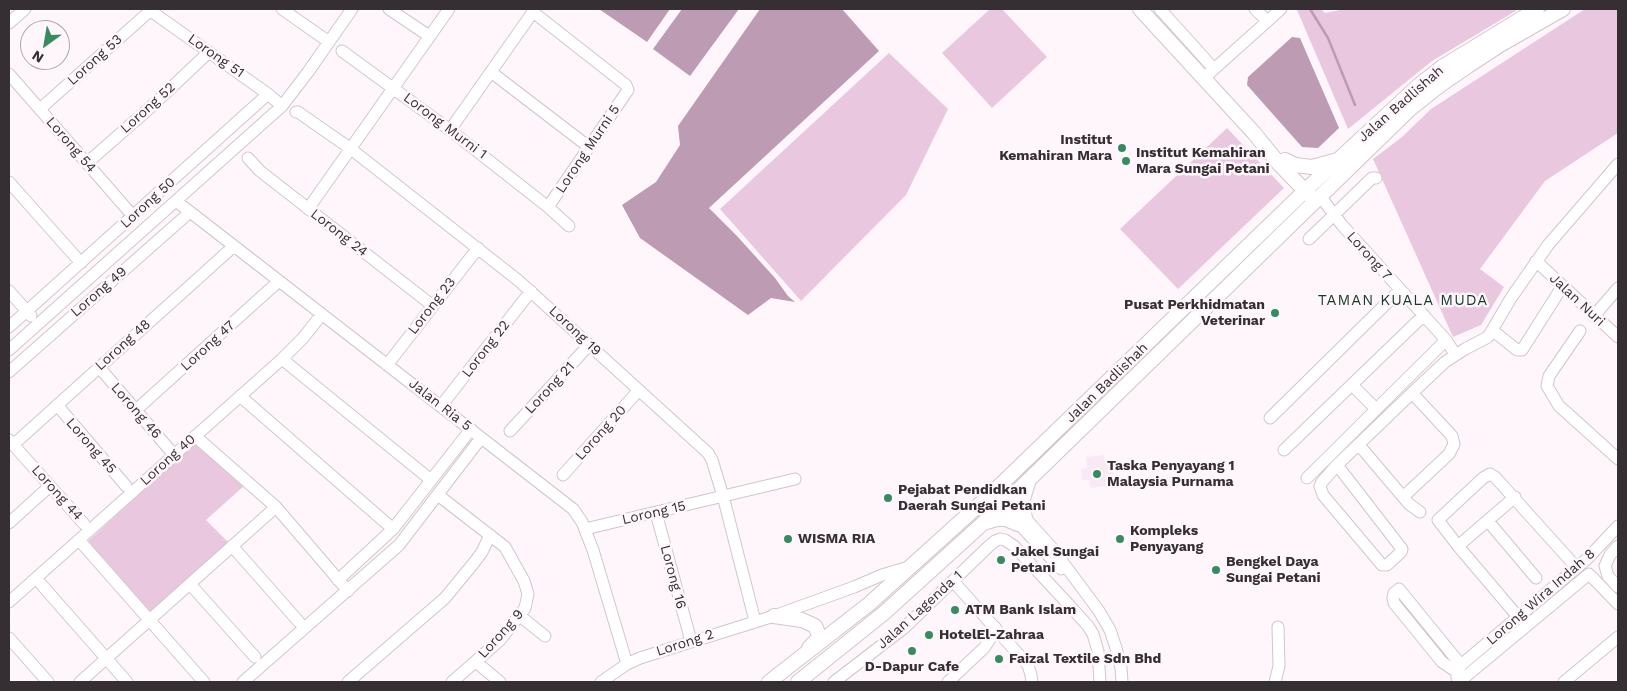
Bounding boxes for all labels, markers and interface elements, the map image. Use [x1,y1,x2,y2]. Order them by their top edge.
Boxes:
north arrow [20,20,70,70]
street label: Lorong 51 [185,30,247,82]
street label: Lorong 53 [64,31,126,89]
text: N [29,47,46,66]
street label: Jalan Badlishah [1355,62,1447,146]
street label: Lorong 52 [117,79,179,137]
street label: Lorong Murni 1 [400,89,490,163]
street label: Lorong Murni 5 [552,102,624,196]
street label: Lorong 54 [42,114,100,176]
place label: Institut Kemahiran Mara [999,132,1112,164]
marker: Institut Kemahiran Mara [1116,142,1128,154]
place label: Institut Kemahiran Mara Sungai Petani [1136,145,1269,178]
marker: Institut Kemahiran Mara Sungai Petani [1120,155,1132,167]
street label: Lorong 50 [117,174,179,232]
street label: Lorong 24 [307,206,371,260]
street label: Lorong 7 [1343,228,1395,284]
street label: Lorong 49 [68,263,130,321]
street label: Jalan Nuri [1546,270,1608,330]
street label: Lorong 23 [405,274,459,338]
district label: TAMAN KUALA MUDA [1316,292,1490,310]
place label: Pusat Perkhidmatan Veterinar [1124,297,1265,330]
street label: Lorong 19 [545,303,605,359]
marker: Pusat Perkhidmatan Veterinar [1269,307,1281,319]
street label: Lorong 48 [92,316,154,374]
street label: Lorong 47 [177,317,239,375]
street label: Lorong 22 [459,317,513,381]
street label: Jalan Badlishah [1062,340,1152,426]
street label: Lorong 21 [522,359,578,417]
street label: Jalan Ria 5 [405,375,475,435]
street label: Lorong 46 [107,380,165,442]
street label: Lorong 20 [572,402,630,464]
street label: Lorong 45 [62,415,120,477]
street label: Lorong 40 [137,431,199,489]
place label: Taska Penyayang 1 Malaysia Purnama [1107,458,1235,491]
street label: Lorong 44 [28,462,86,524]
marker: Taska Penyayang 1 Malaysia Purnama [1091,468,1103,480]
place label: Pejabat Pendidkan Daerah Sungai Petani [898,482,1045,514]
marker: Pejabat Pendidkan Daerah Sungai Petani [882,492,894,504]
street label: Lorong 15 [620,498,688,528]
place label: Kompleks Penyayang [1130,523,1203,556]
place label: WISMA RIA [798,531,875,547]
marker: WISMA RIA [782,533,794,545]
marker: Kompleks Penyayang [1114,533,1126,545]
street label: Lorong 16 [656,543,690,611]
place label: Jakel Sungai Petani [1011,544,1099,576]
street label: Lorong Wira Indah 8 [1483,545,1599,649]
marker: Jakel Sungai Petani [995,554,1007,566]
place label: Bengkel Daya Sungai Petani [1226,554,1321,586]
marker: Bengkel Daya Sungai Petani [1210,564,1222,576]
street label: Jalan Lagenda 1 [874,567,966,653]
place label: ATM Bank Islam [965,602,1076,618]
marker: ATM Bank Islam [949,604,961,616]
street label: Lorong 9 [475,606,527,662]
street label: Lorong 2 [654,626,716,660]
place label: HotelEl-Zahraa [939,627,1044,643]
marker: HotelEl-Zahraa [923,629,935,641]
marker: D-Dapur Cafe [906,645,918,657]
place label: Faizal Textile Sdn Bhd [1009,651,1161,667]
marker: Faizal Textile Sdn Bhd [993,653,1005,665]
place label: D-Dapur Cafe [865,659,959,675]

